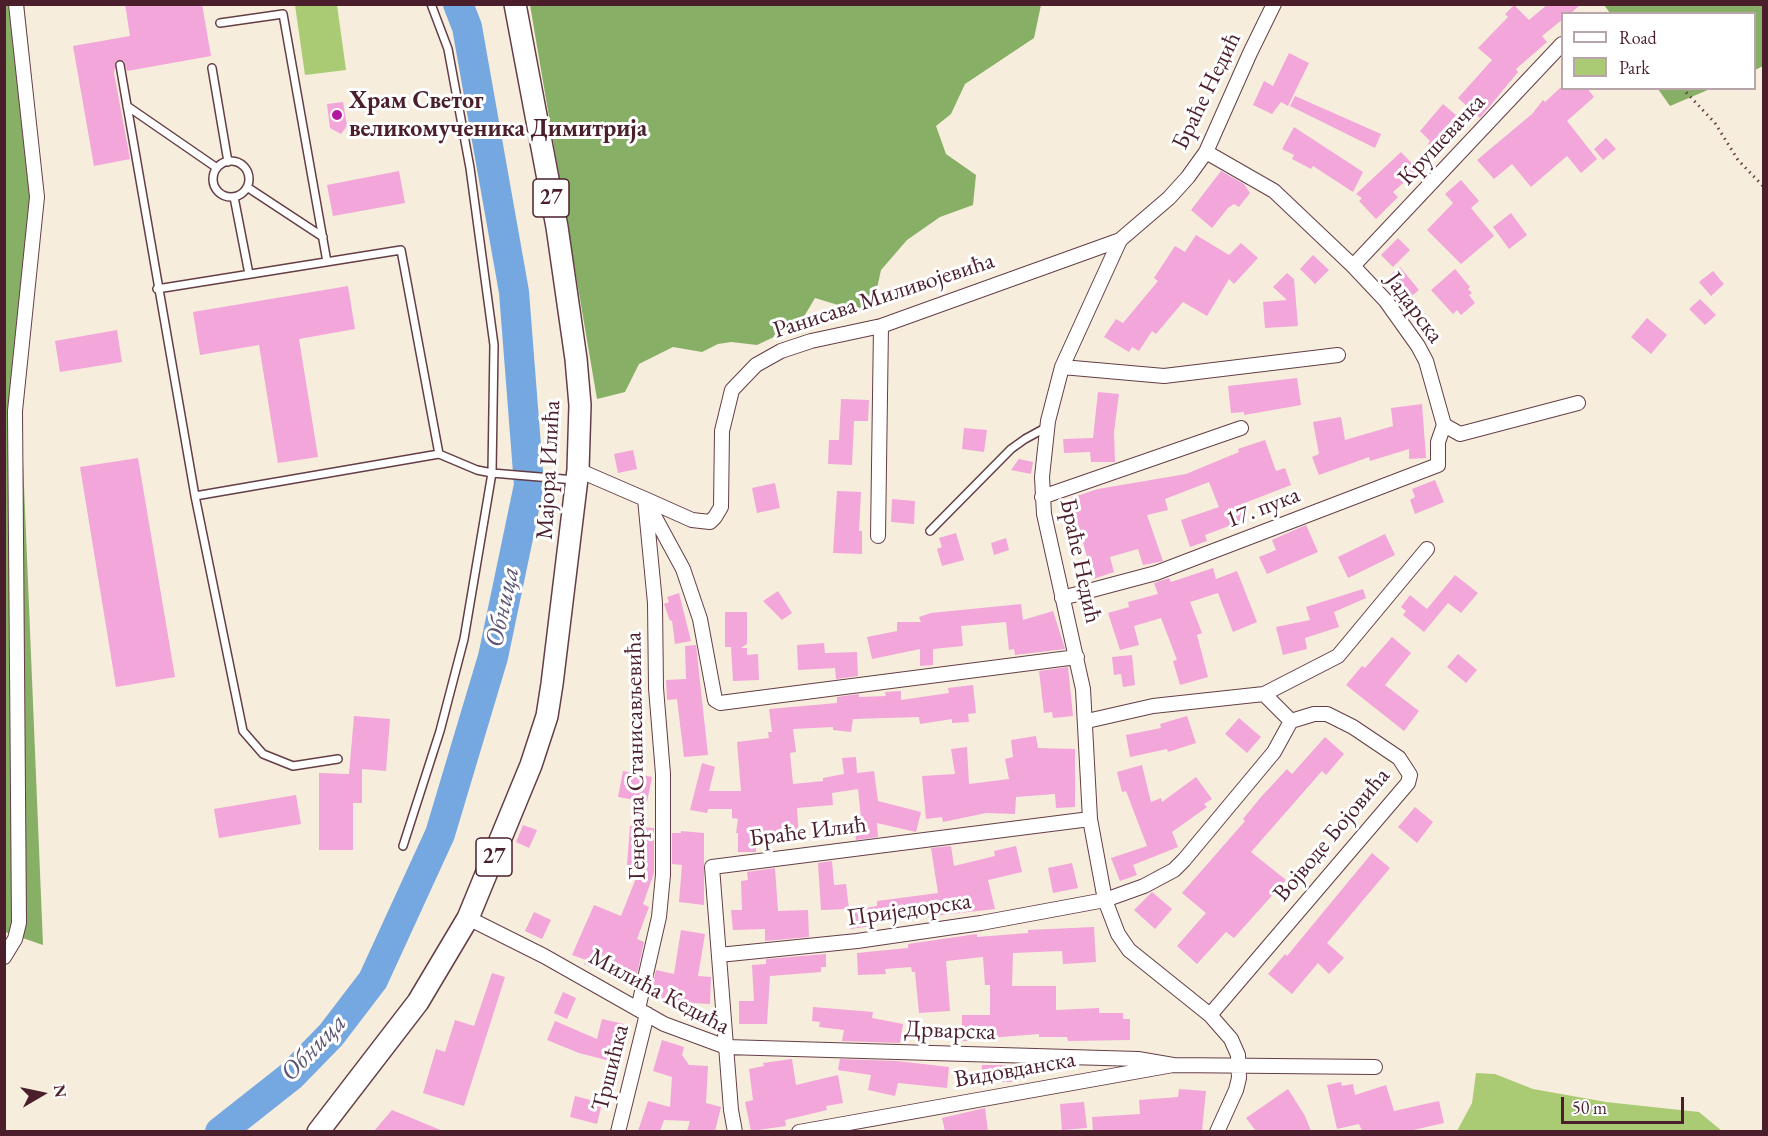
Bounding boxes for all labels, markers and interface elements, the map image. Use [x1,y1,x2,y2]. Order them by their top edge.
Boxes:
legend [1561,12,1756,90]
text: Road [1619,26,1657,49]
street label: Браће Недић [1166,28,1248,154]
text: Park [1619,56,1650,79]
place label: Храм Светог великомученика Димитрија [349,87,647,143]
street label: Крушевачка [1392,88,1492,192]
marker: Храм Светог великомученика Димитрија [330,108,344,122]
road number: 27 [533,179,569,217]
street label: Ранисава Миливојевића [770,247,998,345]
street label: Јадарска [1379,267,1449,349]
street label: Мајора Илића [531,400,567,540]
street label: 17. пука [1222,481,1304,535]
street label: Браће Недић [1053,496,1107,626]
water label: Обница [479,564,527,650]
street label: Генерала Станисављевића [619,632,653,880]
street label: Војводе Бојовића [1268,762,1396,908]
street label: Браће Илић [748,811,868,853]
road number: 27 [476,838,512,876]
street label: Приједорска [845,887,973,933]
street label: Милића Кедића [583,943,735,1041]
water label: Обница [275,1008,353,1088]
street label: Дрварска [904,1015,996,1047]
street label: Тршићка [586,1022,636,1114]
street label: Видовданска [952,1045,1078,1095]
north arrow [12,1064,72,1124]
text: N [49,1083,72,1099]
scale bar [1564,1085,1687,1123]
text: 50 m [1572,1096,1607,1119]

